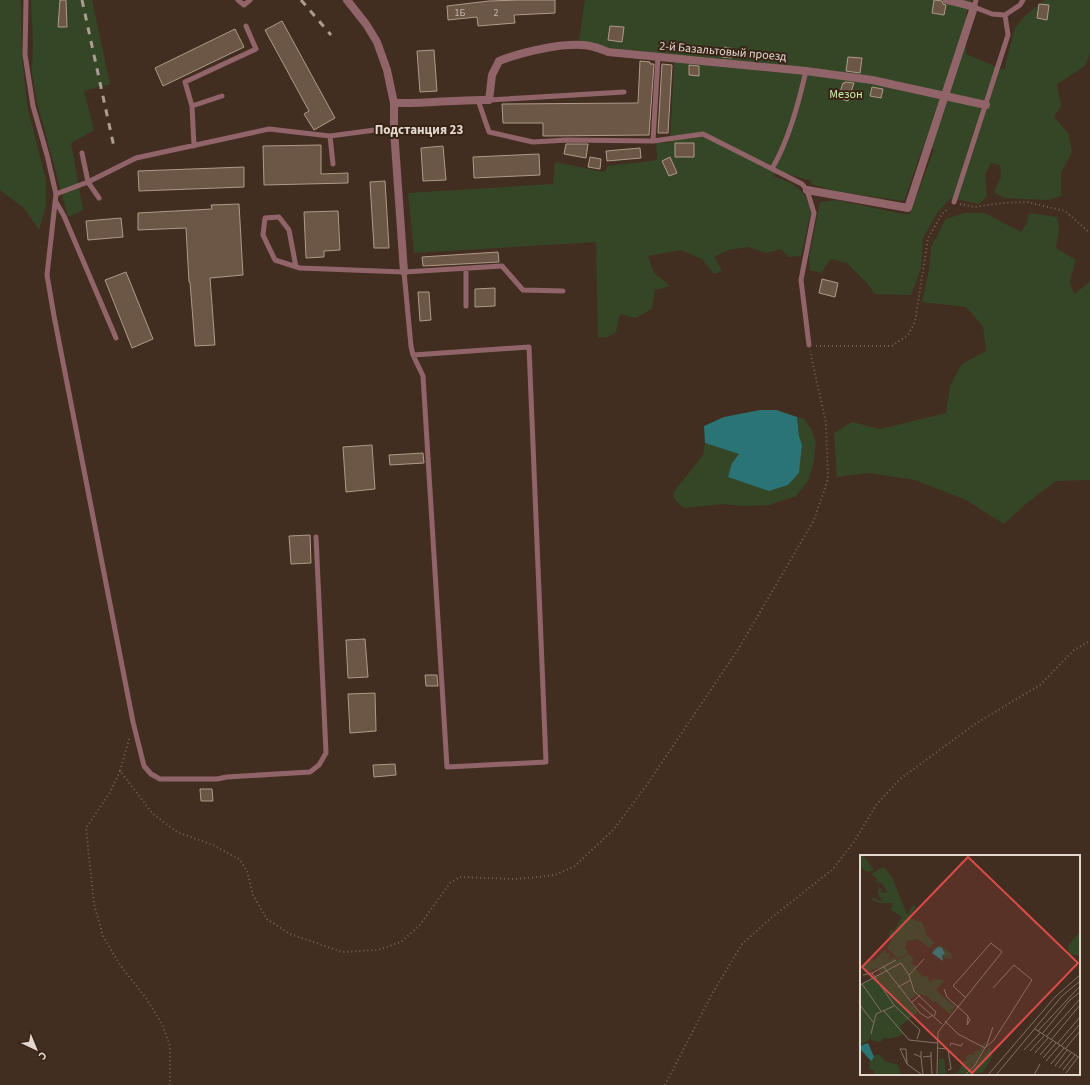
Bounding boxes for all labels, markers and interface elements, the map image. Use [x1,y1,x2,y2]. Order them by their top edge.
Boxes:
house number: 1Б [455,6,466,20]
house number: 2 [494,6,499,20]
street label: 2-й Базальтовый проезд [659,37,788,66]
park label: Мезон [829,86,863,103]
district label: Подстанция 23 [375,121,463,139]
inset map [860,855,1080,1075]
north arrow [16,1029,56,1069]
text: С [35,1048,50,1064]

